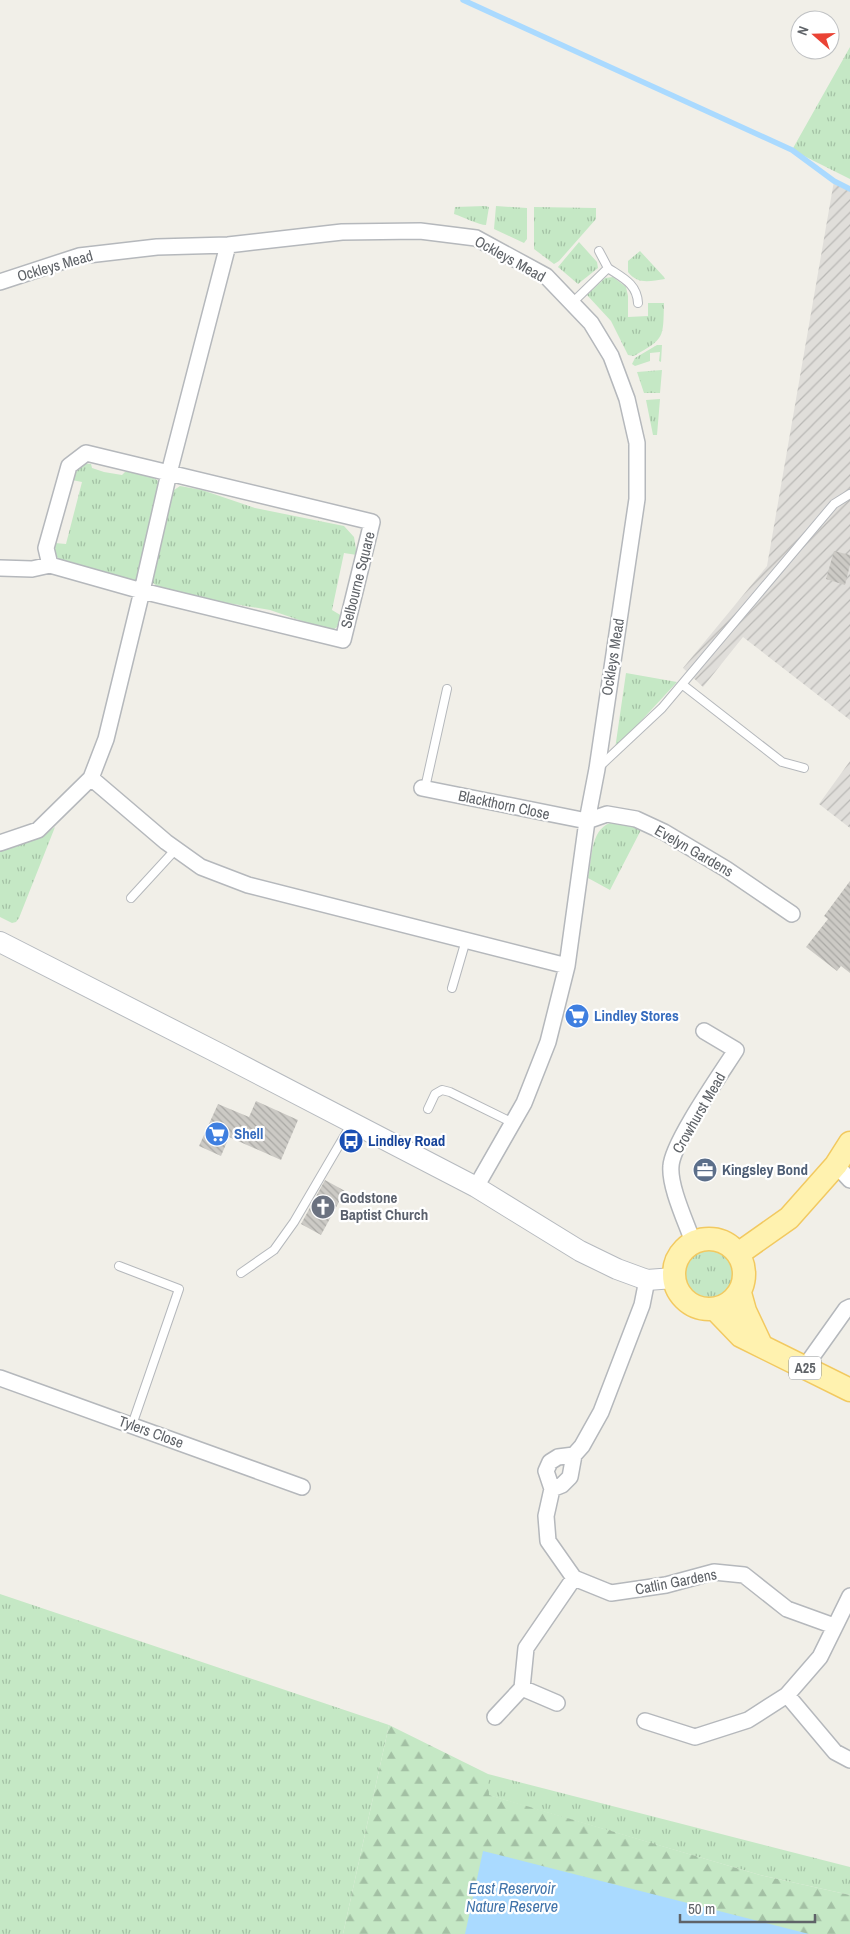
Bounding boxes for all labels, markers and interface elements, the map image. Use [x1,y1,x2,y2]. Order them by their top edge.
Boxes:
north arrow [790,10,840,60]
text: N [793,24,813,38]
street label: Ockleys Mead [471,230,549,287]
street label: Ockleys Mead [15,245,95,286]
street label: Selbourne Square [335,529,380,631]
street label: Ockleys Mead [596,617,629,697]
street label: Blackthorn Close [456,785,552,824]
street label: Evelyn Gardens [651,820,737,882]
supermarket icon: Lindley Stores [564,1003,590,1029]
place label: Lindley Stores [594,1005,679,1026]
street label: Crowhurst Mead [667,1068,730,1157]
supermarket icon: Shell [204,1121,230,1147]
place label: Shell [234,1123,263,1144]
bus stop icon: Lindley Road [338,1128,364,1154]
place label: Lindley Road [368,1130,445,1151]
office icon: Kingsley Bond [692,1157,718,1183]
place label: Kingsley Bond [722,1159,808,1180]
place label: Godstone Baptist Church [340,1187,428,1225]
church icon: Godstone Baptist Church [310,1194,336,1220]
road number: A25 [789,1356,821,1380]
street label: Tylers Close [116,1410,187,1453]
street label: Catlin Gardens [633,1563,719,1600]
water label: East Reservoir Nature Reserve [466,1877,558,1917]
scale bar [680,1892,815,1924]
text: 50 m [688,1898,715,1919]

